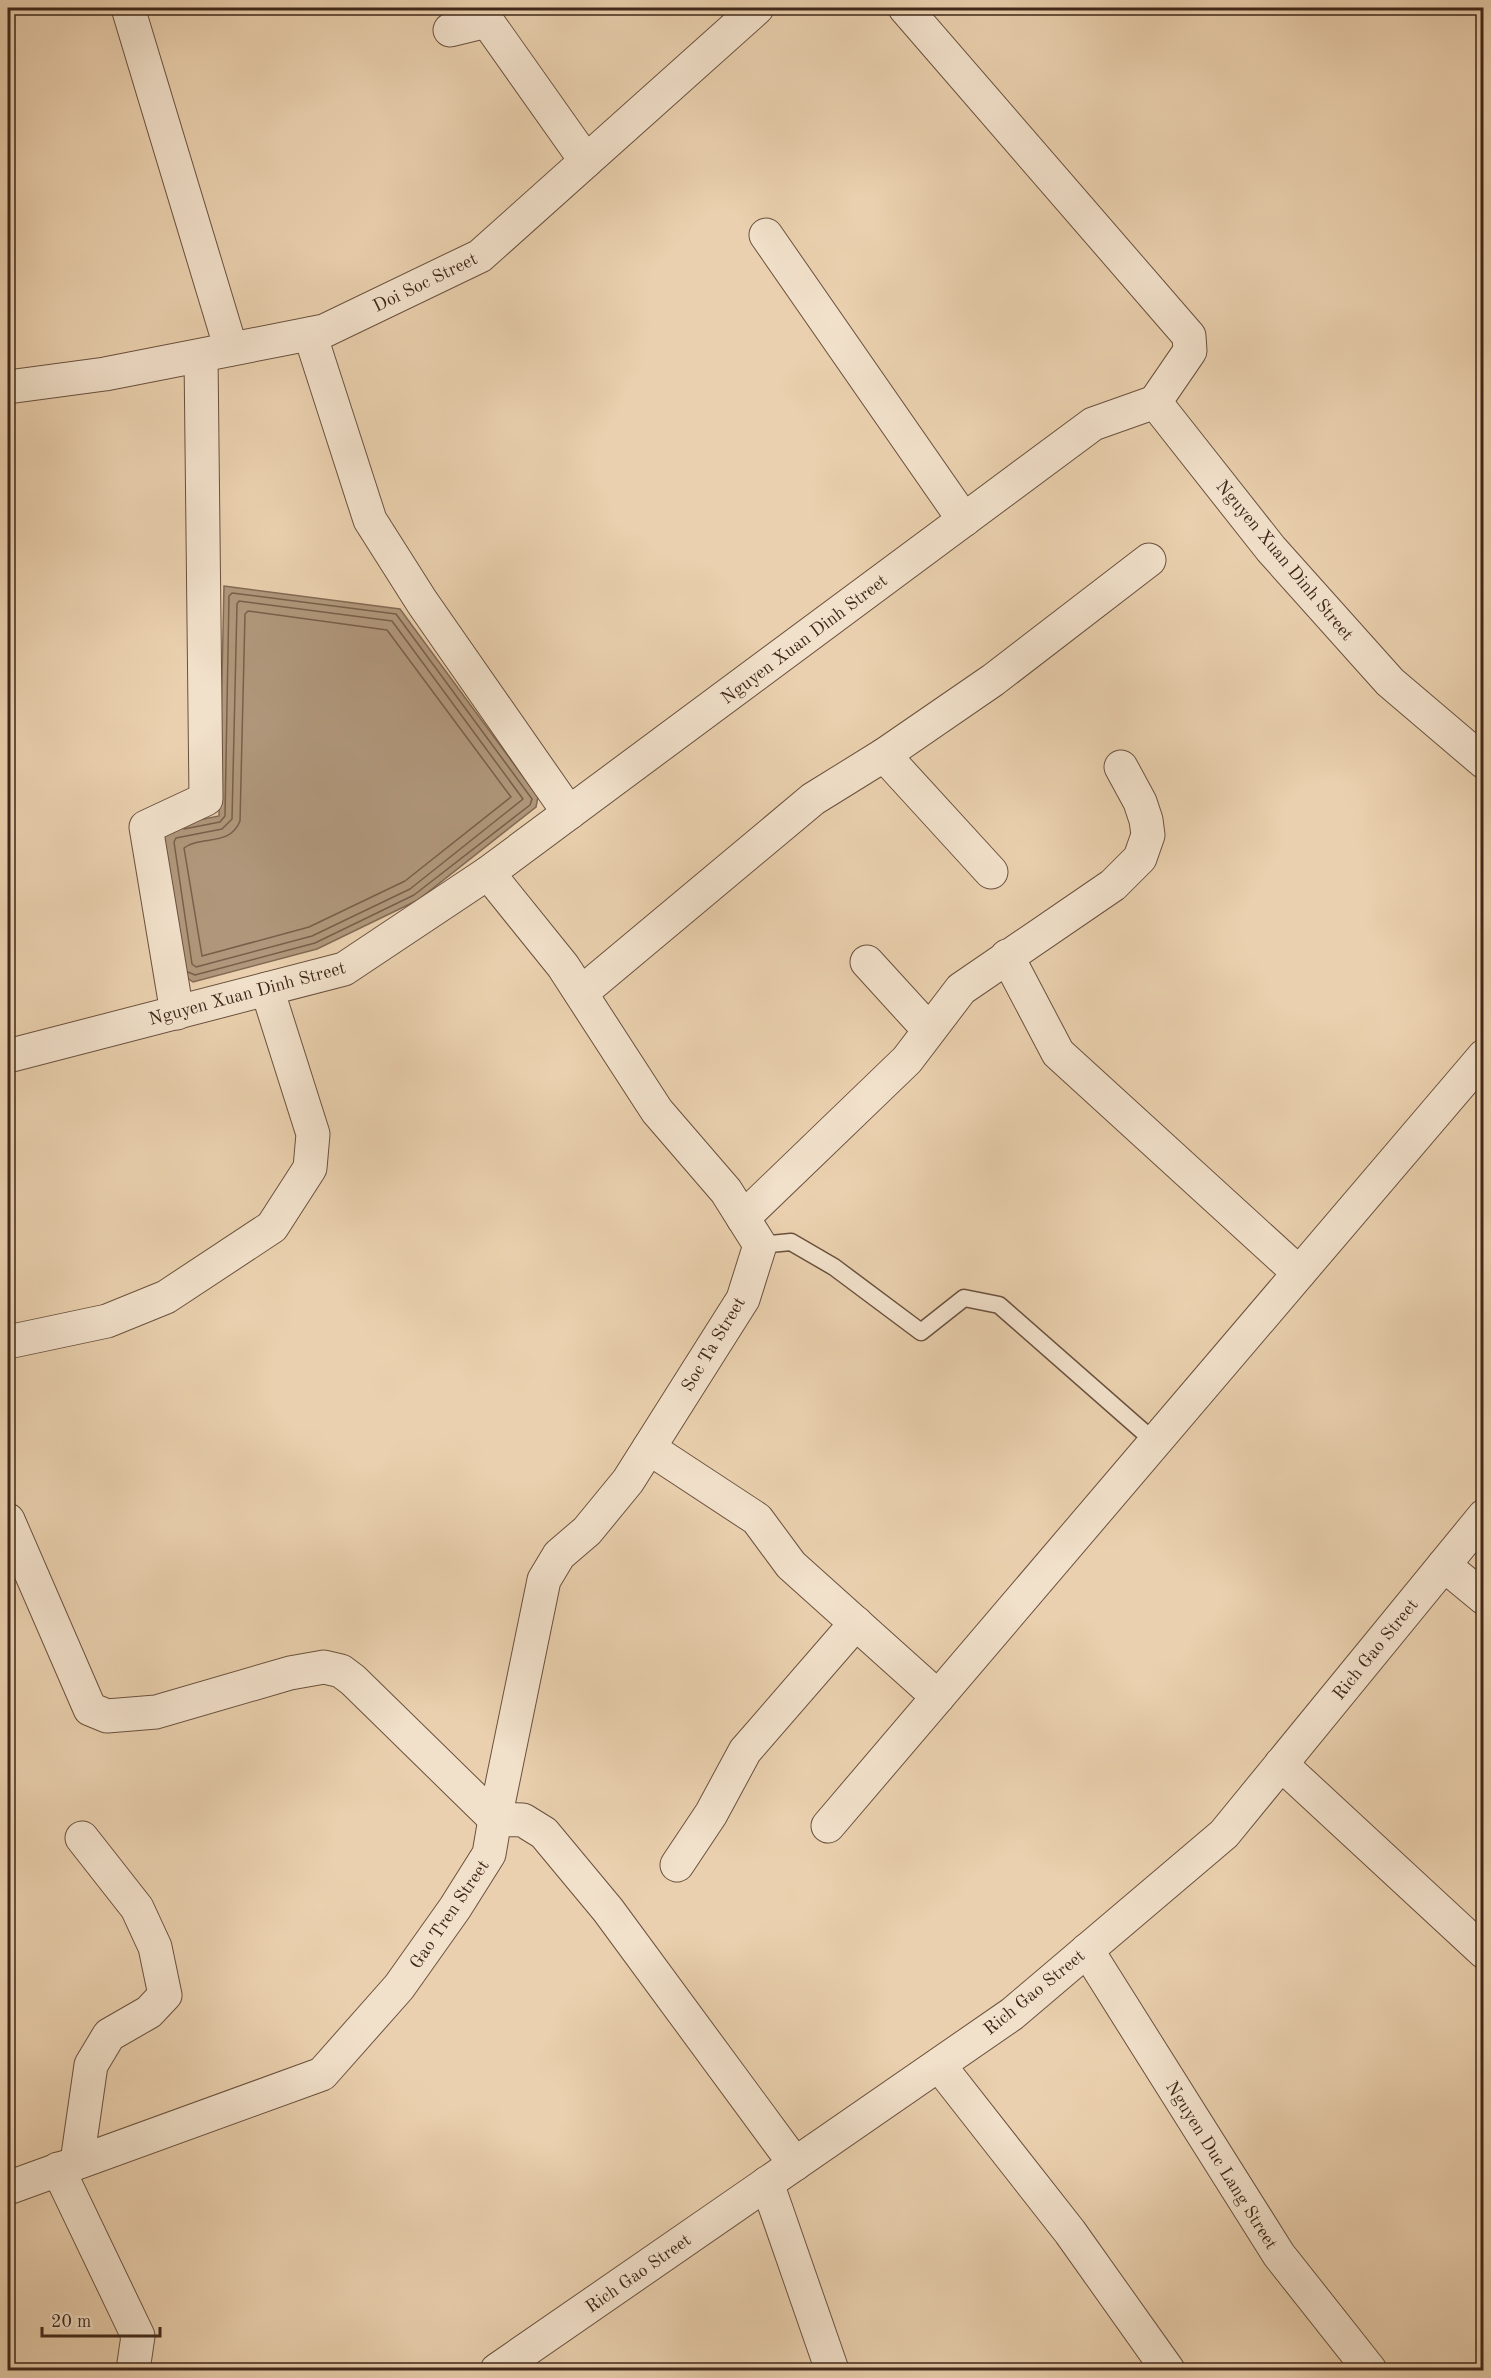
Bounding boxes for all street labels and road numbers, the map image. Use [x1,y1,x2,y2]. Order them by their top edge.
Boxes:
street label: Doi Soc Street [370,250,480,316]
street label: Nguyen Xuan Dinh Street [1212,477,1356,644]
street label: Nguyen Xuan Dinh Street [718,572,891,708]
street label: Nguyen Xuan Dinh Street [147,959,348,1029]
street label: Soc Ta Street [679,1294,749,1395]
street label: Rich Gao Street [1330,1596,1422,1703]
street label: Gao Tren Street [407,1857,493,1972]
street label: Rich Gao Street [981,1947,1088,2039]
street label: Nguyen Duc Lang Street [1162,2078,1280,2253]
street label: Rich Gao Street [583,2231,695,2317]

